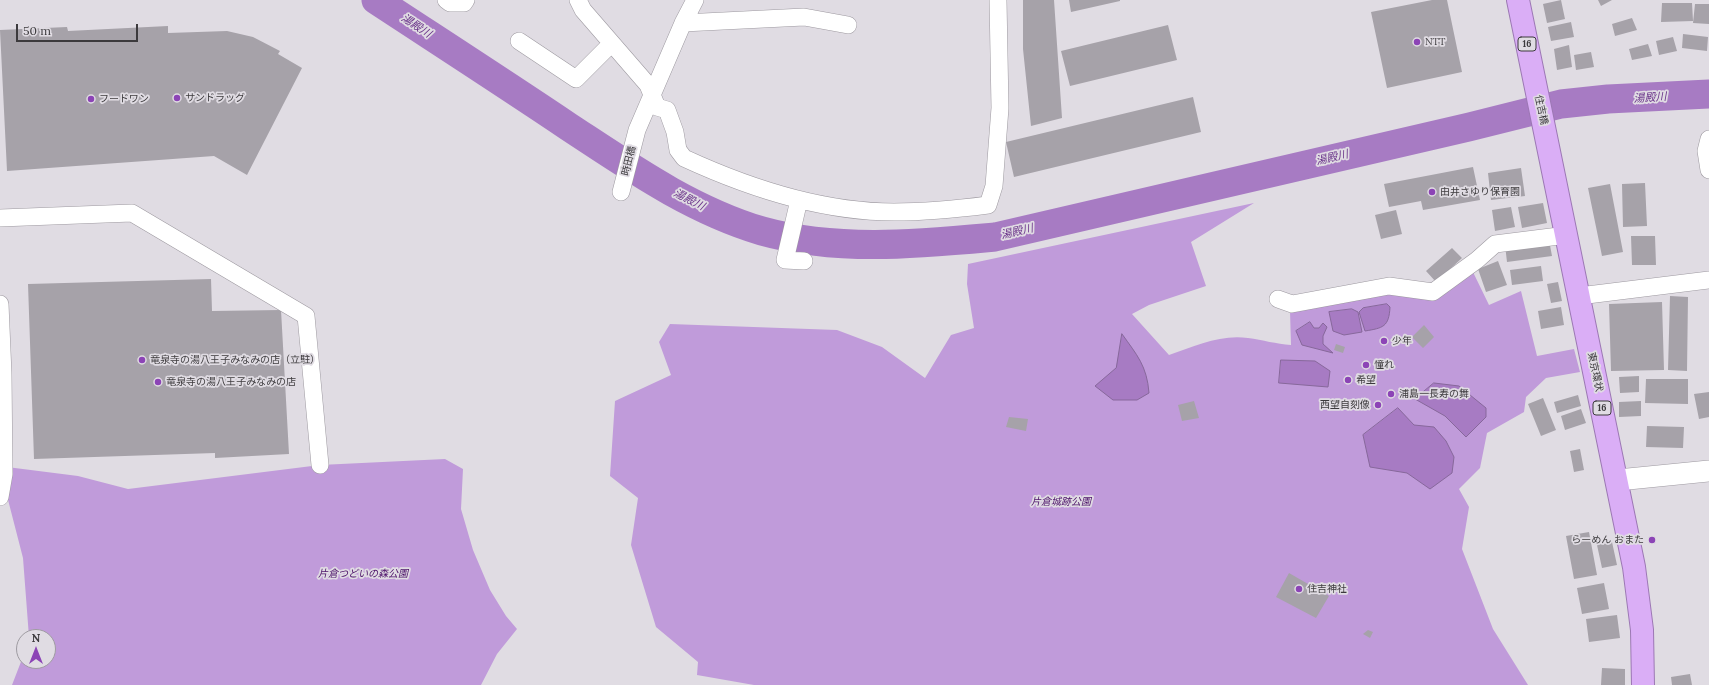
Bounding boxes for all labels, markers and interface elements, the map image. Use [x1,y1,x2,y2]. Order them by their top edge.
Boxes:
water label: 湯殿川 [399,11,433,41]
scale bar [18,16,140,42]
text: 50 m [23,23,51,38]
place label: NTT [1425,36,1445,48]
marker: NTT [1412,37,1422,47]
road number: 16 [1518,37,1536,51]
water label: 湯殿川 [1633,90,1667,106]
place label: サンドラッグ [185,92,245,104]
place label: フードワン [99,93,149,105]
marker: サンドラッグ [172,93,182,103]
marker: フードワン [86,94,96,104]
street label: 住吉橋 [1532,94,1550,126]
street label: 時田橋 [620,145,638,177]
water label: 湯殿川 [1314,148,1350,168]
place label: 由井さゆり保育園 [1440,186,1520,198]
water label: 湯殿川 [671,187,707,213]
marker: 由井さゆり保育園 [1427,187,1437,197]
water label: 湯殿川 [999,222,1035,242]
place label: 少年 [1392,335,1412,347]
marker: 少年 [1379,336,1389,346]
street label: 東京環状 [1585,351,1605,393]
place label: 竜泉寺の湯八王子みなみの店（立駐） [150,354,320,366]
marker: 竜泉寺の湯八王子みなみの店（立駐） [137,355,147,365]
place label: 憧れ [1374,359,1394,371]
marker: 憧れ [1361,360,1371,370]
place label: 希望 [1356,374,1376,386]
marker: 希望 [1343,375,1353,385]
place label: 竜泉寺の湯八王子みなみの店 [166,376,296,388]
marker: 竜泉寺の湯八王子みなみの店 [153,377,163,387]
place label: 浦島一長寿の舞 [1399,388,1469,400]
marker: 浦島一長寿の舞 [1386,389,1396,399]
place label: 西望自刻像 [1320,399,1370,411]
marker: 西望自刻像 [1373,400,1383,410]
road number: 16 [1593,401,1611,415]
park label: 片倉城跡公園 [1031,496,1091,508]
place label: らーめん おまた [1571,534,1644,546]
marker: らーめん おまた [1647,535,1657,545]
park label: 片倉つどいの森公園 [318,568,408,580]
place label: 住吉神社 [1307,583,1347,595]
marker: 住吉神社 [1294,584,1304,594]
north arrow [16,629,56,669]
text: N [32,631,40,645]

